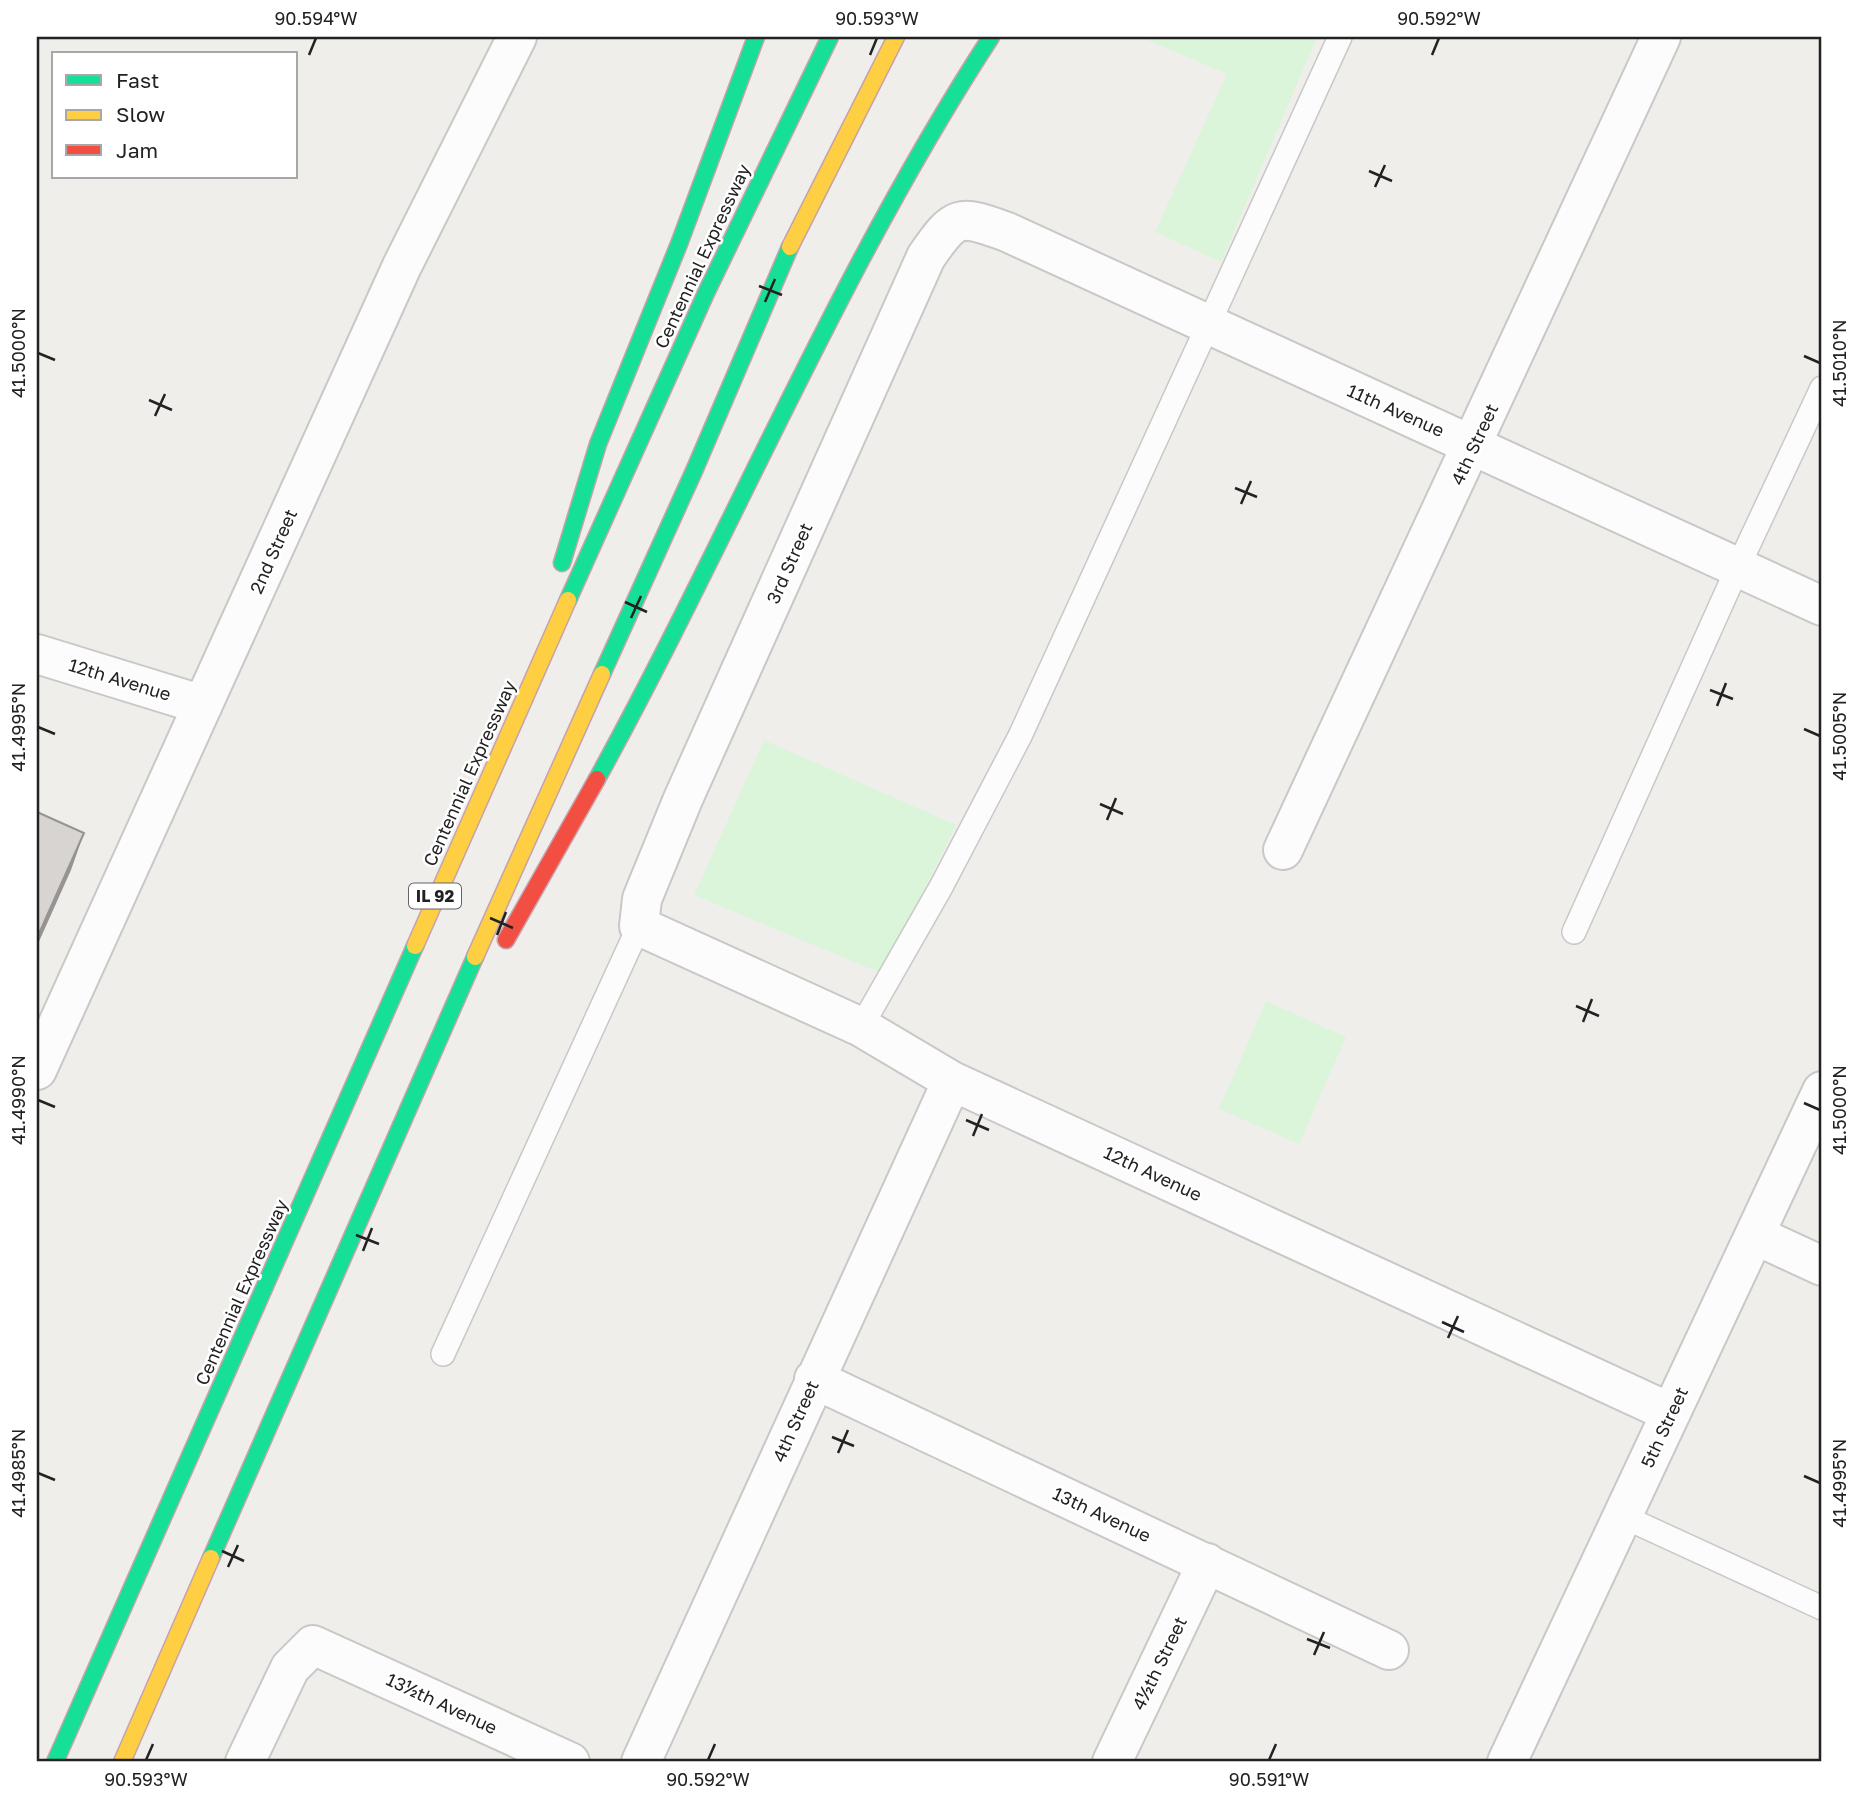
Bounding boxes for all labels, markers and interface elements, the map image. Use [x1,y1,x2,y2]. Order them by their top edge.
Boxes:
text: 90.594°W [274,7,358,29]
text: 90.593°W [835,7,919,29]
text: 90.592°W [1397,7,1481,29]
legend [52,52,298,178]
text: Fast [116,67,159,93]
text: Slow [116,101,165,127]
text: Jam [116,137,158,163]
street label: Centennial Expressway [650,160,754,352]
text: 41.5000°N [7,308,29,398]
text: 41.5010°N [1828,319,1850,407]
street label: 11th Avenue [1344,379,1448,441]
street label: 4th Street [1446,400,1502,488]
street label: 2nd Street [245,505,301,597]
street label: 3rd Street [761,519,817,607]
street label: 12th Avenue [66,653,174,705]
street label: Centennial Expressway [418,677,520,869]
text: 41.4995°N [7,682,29,772]
text: 41.5005°N [1828,691,1850,781]
road number: IL 92 [409,884,461,908]
text: 41.4990°N [7,1055,29,1145]
text: 41.5000°N [1828,1065,1850,1155]
street label: 12th Avenue [1101,1141,1205,1205]
street label: Centennial Expressway [190,1196,292,1388]
street label: 4th Street [767,1377,823,1465]
street label: 5th Street [1636,1383,1692,1471]
text: 41.4985°N [7,1428,29,1518]
text: 41.4995°N [1828,1438,1850,1528]
street label: 13th Avenue [1050,1482,1154,1546]
street label: 4½th Street [1127,1613,1191,1713]
street label: 13½th Avenue [383,1668,501,1738]
text: 90.593°W [104,1768,188,1790]
text: 90.592°W [666,1768,750,1790]
text: 90.591°W [1229,1768,1309,1790]

